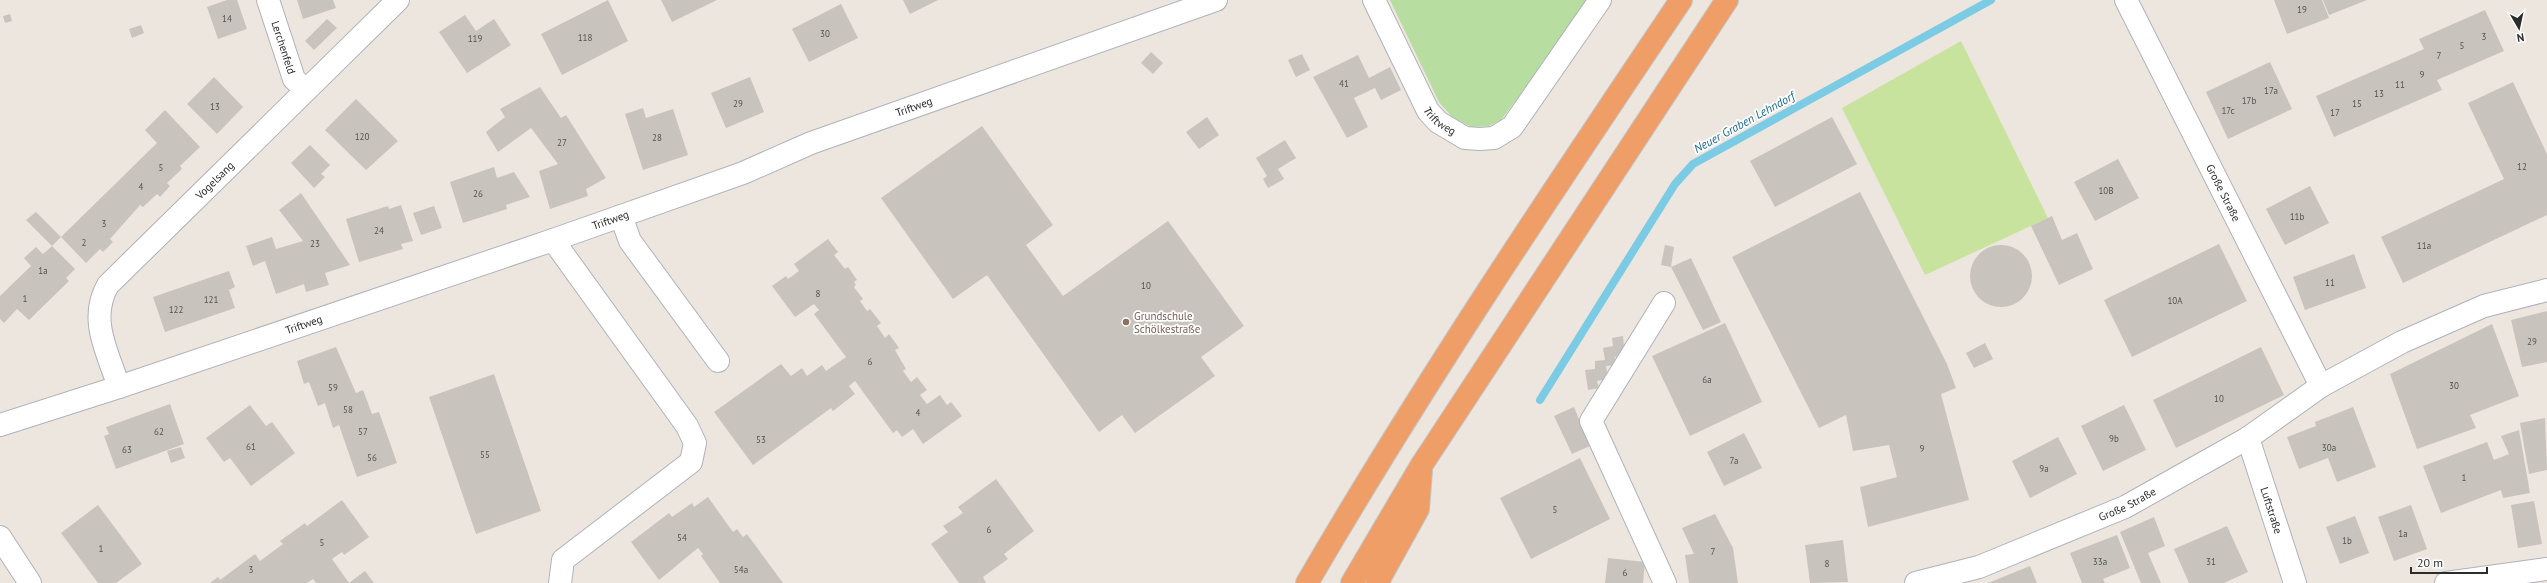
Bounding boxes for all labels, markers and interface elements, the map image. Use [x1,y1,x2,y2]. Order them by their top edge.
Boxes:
house number: 19 [2297,4,2307,15]
north arrow [2499,8,2539,48]
house number: 14 [222,13,232,24]
street label: Lerchenfeld [268,19,299,76]
house number: 30 [820,28,830,39]
text: N [2516,30,2525,45]
house number: 3 [2482,31,2487,42]
house number: 118 [578,32,592,43]
house number: 119 [468,33,482,44]
house number: 5 [2460,40,2465,51]
house number: 7 [2437,50,2442,61]
house number: 9 [2420,69,2425,80]
house number: 41 [1339,78,1349,89]
house number: 11 [2395,79,2405,90]
house number: 17a [2264,85,2278,96]
water label: Neuer Graben Lehndorf [1691,87,1799,156]
house number: 13 [2374,88,2384,99]
street label: Triftweg [894,94,934,120]
house number: 17b [2242,95,2256,106]
house number: 29 [733,98,743,109]
house number: 15 [2352,98,2362,109]
house number: 13 [210,101,220,112]
street label: Triftweg [1420,105,1459,138]
house number: 17c [2221,105,2235,116]
house number: 17 [2330,107,2340,118]
house number: 120 [355,131,369,142]
house number: 28 [652,132,662,143]
house number: 27 [557,137,567,148]
street label: Vogelsang [192,158,237,203]
house number: 12 [2517,161,2527,172]
house number: 5 [159,162,164,173]
street label: Große Straße [2203,162,2244,224]
house number: 4 [139,181,144,192]
house number: 10B [2098,185,2114,196]
house number: 26 [473,188,483,199]
street label: Triftweg [590,207,631,233]
house number: 11b [2290,211,2304,222]
house number: 3 [102,218,107,229]
house number: 24 [374,225,384,236]
house number: 2 [82,237,87,248]
house number: 23 [310,238,320,249]
house number: 11a [2417,240,2431,251]
house number: 1a [38,265,48,276]
house number: 11 [2325,277,2335,288]
house number: 10 [1141,280,1151,291]
house number: 8 [816,288,821,299]
house number: 1 [23,293,28,304]
house number: 121 [204,294,218,305]
house number: 10A [2167,295,2183,306]
house number: 122 [169,304,183,315]
place label: Grundschule Schölkestraße [1134,309,1201,336]
street label: Triftweg [283,312,324,337]
marker: Grundschule Schölkestraße [1121,317,1131,327]
house number: 29 [2527,336,2537,347]
house number: 6 [868,356,873,367]
house number: 6a [1702,374,1712,385]
house number: 30 [2449,380,2459,391]
house number: 59 [328,382,338,393]
house number: 10 [2214,393,2224,404]
house number: 58 [343,404,353,415]
house number: 4 [916,407,921,418]
house number: 62 [154,426,164,437]
house number: 57 [358,426,368,437]
house number: 9b [2109,433,2119,444]
house number: 53 [756,434,766,445]
house number: 61 [246,441,256,452]
house number: 30a [2322,442,2336,453]
house number: 9 [1920,443,1925,454]
house number: 63 [122,444,132,455]
house number: 55 [480,449,490,460]
house number: 56 [367,452,377,463]
house number: 7a [1730,455,1738,466]
house number: 9a [2039,463,2049,474]
house number: 1 [2462,472,2467,483]
street label: Große Straße [2096,484,2159,524]
street label: Luftstraße [2257,485,2286,536]
house number: 5 [1553,504,1558,515]
house number: 6 [987,524,992,535]
house number: 1a [2398,528,2408,539]
house number: 54 [677,532,687,543]
house number: 1b [2342,535,2352,546]
house number: 5 [320,537,325,548]
house number: 1 [99,543,104,554]
house number: 7 [1711,546,1716,557]
scale bar [2411,549,2487,575]
text: 20 m [2417,555,2443,570]
house number: 33a [2093,556,2107,567]
house number: 31 [2206,556,2216,567]
house number: 8 [1825,558,1830,569]
house number: 3 [249,564,254,575]
house number: 54a [734,564,748,575]
house number: 6 [1623,567,1628,578]

